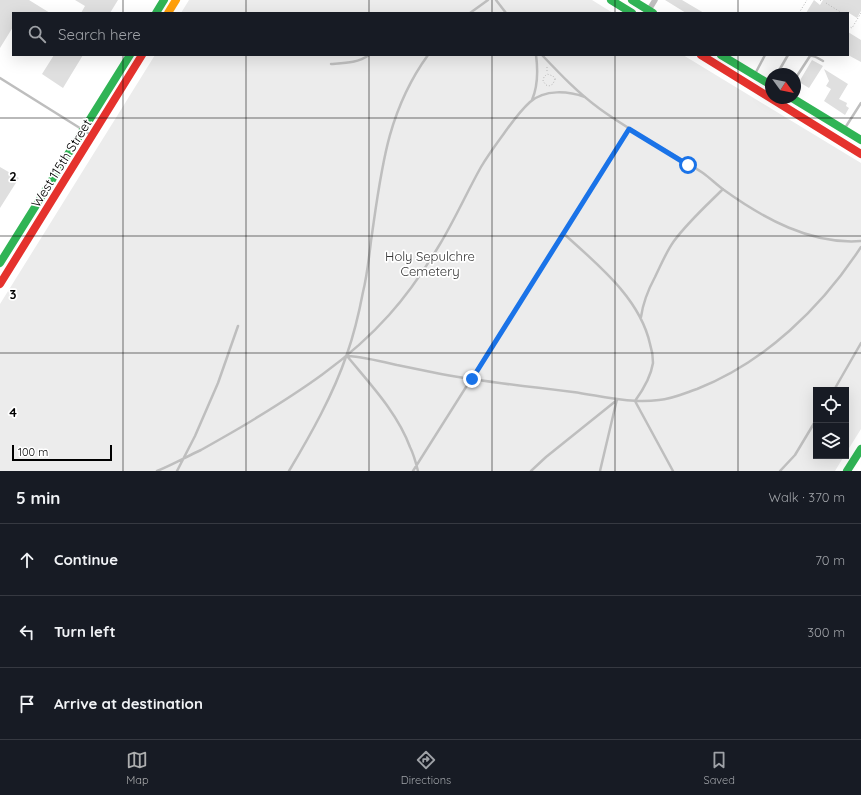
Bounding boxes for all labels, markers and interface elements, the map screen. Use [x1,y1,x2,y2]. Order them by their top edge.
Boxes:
search box [12,12,849,56]
icon: search [26,23,48,45]
text: Search here [58,25,141,44]
north arrow [765,68,801,104]
street label: West 115th Street [27,116,95,210]
route start [679,156,697,174]
text: 2 [9,168,17,184]
park label: Holy Sepulchre Cemetery [385,248,475,279]
text: 3 [10,286,17,302]
route end [463,370,481,388]
map controls [813,387,849,459]
button: locate [813,387,849,423]
text: 4 [9,404,17,420]
button: layers [813,423,849,459]
scale bar [12,443,112,462]
text: 100 m [18,445,48,459]
text: 5 min [16,487,60,508]
text: Walk · 370 m [768,489,845,505]
icon: ahead [16,549,38,571]
text: Continue [54,550,118,569]
text: 70 m [815,552,845,568]
icon: left [16,621,38,643]
text: Turn left [54,622,116,641]
text: 300 m [807,624,845,640]
icon: arrive [16,693,38,715]
text: Arrive at destination [54,694,203,713]
tab: Map [126,749,149,787]
tab: Directions [401,749,451,787]
tab: Saved [703,749,735,787]

